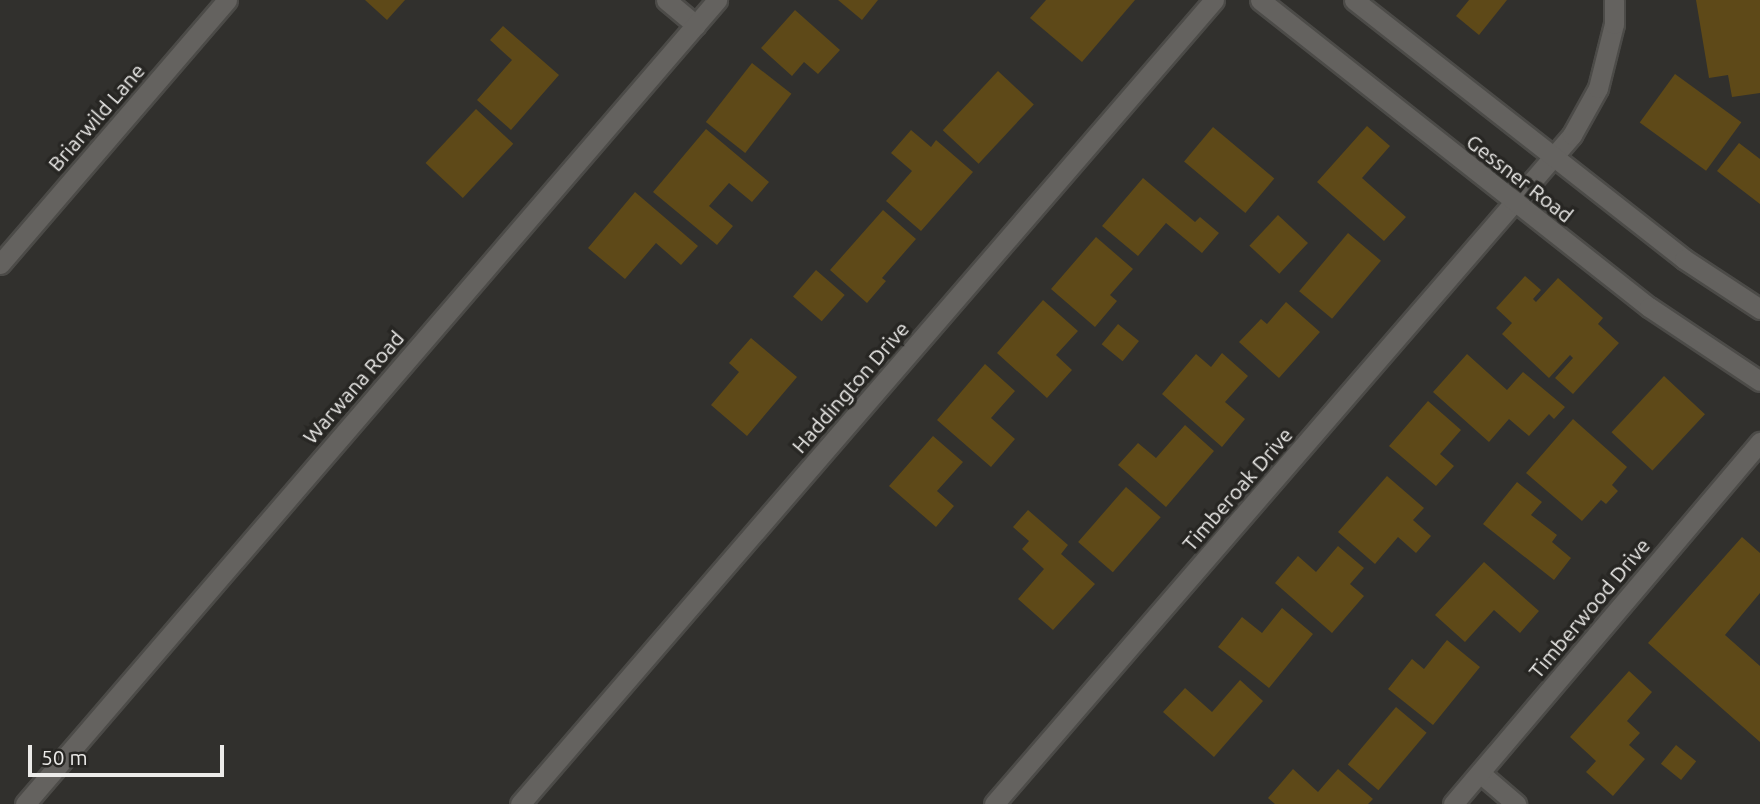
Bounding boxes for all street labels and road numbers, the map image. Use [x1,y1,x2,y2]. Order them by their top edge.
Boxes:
street label: Briarwild Lane [42,58,150,176]
street label: Gessner Road [1462,129,1578,227]
street label: Haddington Drive [786,316,914,458]
street label: Warwana Road [297,325,409,449]
street label: Timberoak Drive [1177,422,1297,556]
street label: Timberwood Drive [1523,533,1655,683]

